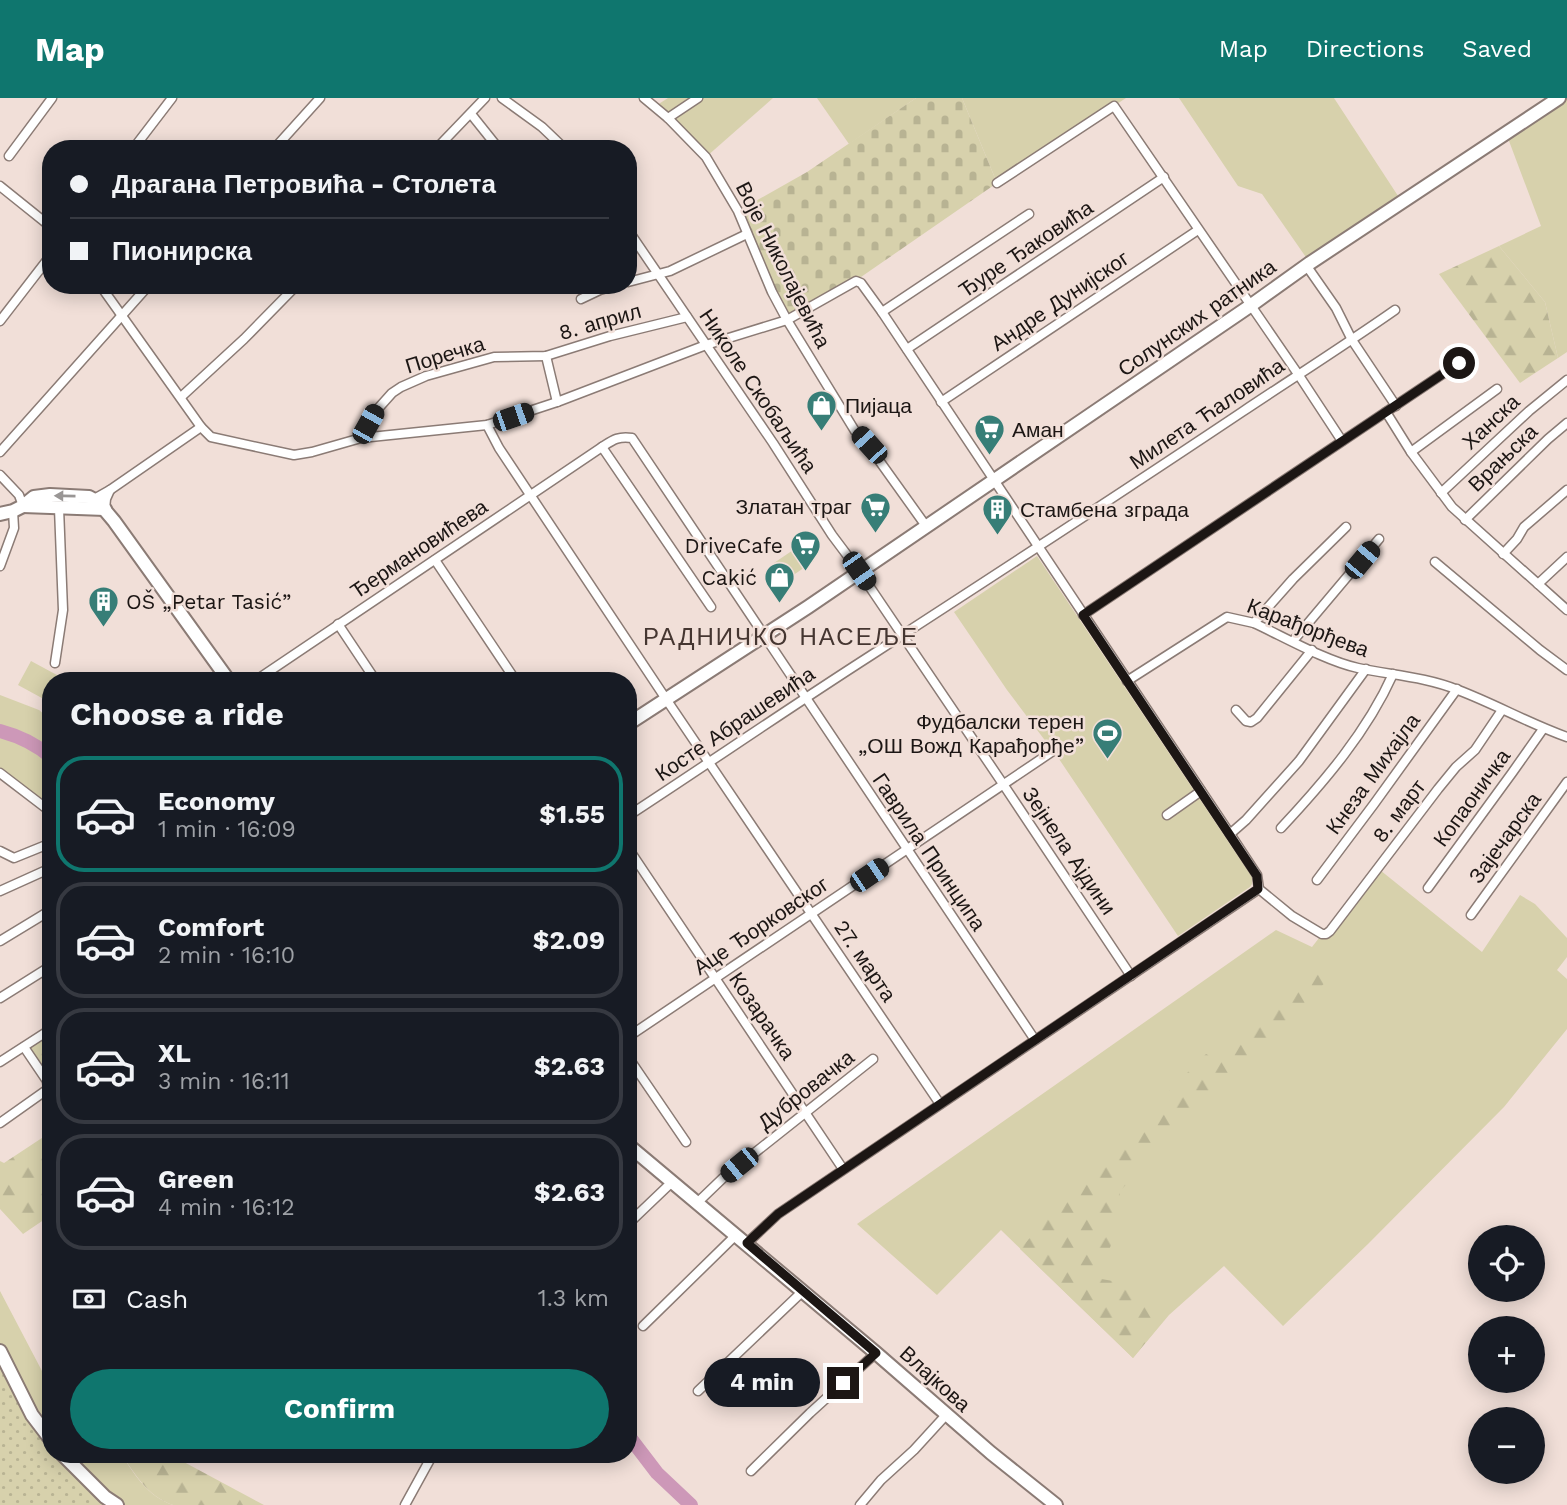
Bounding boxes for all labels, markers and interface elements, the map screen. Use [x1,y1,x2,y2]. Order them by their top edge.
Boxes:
text: Map [35,30,105,69]
text: Map [1219,35,1268,63]
text: Directions [1306,35,1424,63]
text: Saved [1462,35,1532,63]
text: Драгана Петровића - Столета [112,169,496,199]
street label: Воје Николајевића [731,177,836,352]
street label: Ђуре Ђаковића [954,194,1098,303]
text: Пионирска [112,236,252,266]
street label: Андре Дунијског [986,245,1134,356]
street label: Солунских ратника [1113,254,1281,381]
street label: 8. април [556,298,644,345]
street label: Николе Скобаљића [694,304,823,478]
street label: Поречка [402,331,488,378]
route start [1443,347,1475,379]
street label: Милета Ћаловића [1125,353,1289,474]
shop icon: Пијаца [805,389,839,433]
street label: Ханска [1457,389,1525,454]
place label: Пијаца [845,393,912,418]
car [490,400,537,434]
car [349,401,388,447]
supermarket icon: Аман [972,413,1006,457]
place label: Аман [1012,417,1064,442]
street label: Врањска [1463,418,1543,497]
car [848,422,891,468]
one-way arrow [53,490,75,502]
supermarket icon: Златан траг [858,490,892,534]
street label: Ђермановићева [346,493,492,604]
building icon: Стамбена зграда [980,493,1014,537]
place label: Златан траг [735,494,852,519]
place label: Стамбена зграда [1020,497,1189,522]
supermarket icon: DriveCafe [789,529,823,573]
place label: DriveCafe [685,533,783,558]
car [1341,537,1384,583]
car [839,548,880,594]
shop icon: Cakić [763,561,797,605]
place label: Cakić [701,565,757,590]
building icon: OŠ „Petar Tasić” [86,585,120,629]
place label: OŠ „Petar Tasić” [126,589,291,614]
street label: Карађорђева [1244,593,1373,662]
district label: РАДНИЧКО НАСЕЉЕ [643,623,919,651]
street label: Косте Абрашевића [650,661,819,786]
text: Choose a ride [70,695,284,733]
street label: Кнеза Михајла [1320,708,1425,839]
place label: Фудбалски терен „ОШ Вожд Карађорђе” [858,709,1084,758]
sports icon: Фудбалски терен „ОШ Вожд Карађорђе” [1090,717,1124,761]
street label: Копаоничка [1428,744,1515,851]
street label: Гаврила Принципа [867,768,992,935]
street label: 8. март [1367,774,1431,847]
street label: Зејнела Ајдини [1017,782,1121,919]
icon: car [74,783,137,846]
text: Economy [158,786,275,816]
street label: Зајечарска [1463,787,1546,888]
text: $1.55 [539,799,605,829]
text: 1 min · 16:09 [158,816,296,843]
car [846,855,893,895]
street label: Аце Ђорковског [688,871,833,980]
icon: car [74,909,137,972]
text: Comfort [158,912,264,942]
street label: 27. марта [829,915,902,1006]
text: $2.09 [533,925,605,955]
text: 2 min · 16:10 [158,942,295,969]
street label: Козарачка [724,967,801,1064]
icon: car [74,1035,137,1098]
text: XL [158,1038,191,1068]
street label: Дубровачка [753,1044,859,1135]
text: $2.63 [534,1051,605,1081]
text: 3 min · 16:11 [158,1068,290,1095]
car [717,1144,762,1186]
icon: car [74,1161,137,1224]
text: Green [158,1164,234,1194]
text: $2.63 [534,1177,605,1207]
text: 4 min · 16:12 [158,1194,295,1221]
map controls [1468,1225,1545,1484]
button: locate [1468,1225,1545,1302]
icon: cash [70,1280,108,1318]
text: Cash [126,1284,188,1314]
text: 1.3 km [538,1285,609,1312]
button: + [1468,1316,1545,1393]
street label: Влајкова [895,1340,976,1417]
callout: 4 min [703,1358,818,1408]
route end [827,1367,859,1399]
button: Confirm [70,1369,609,1449]
text: 4 min [730,1369,794,1396]
button: − [1468,1407,1545,1484]

